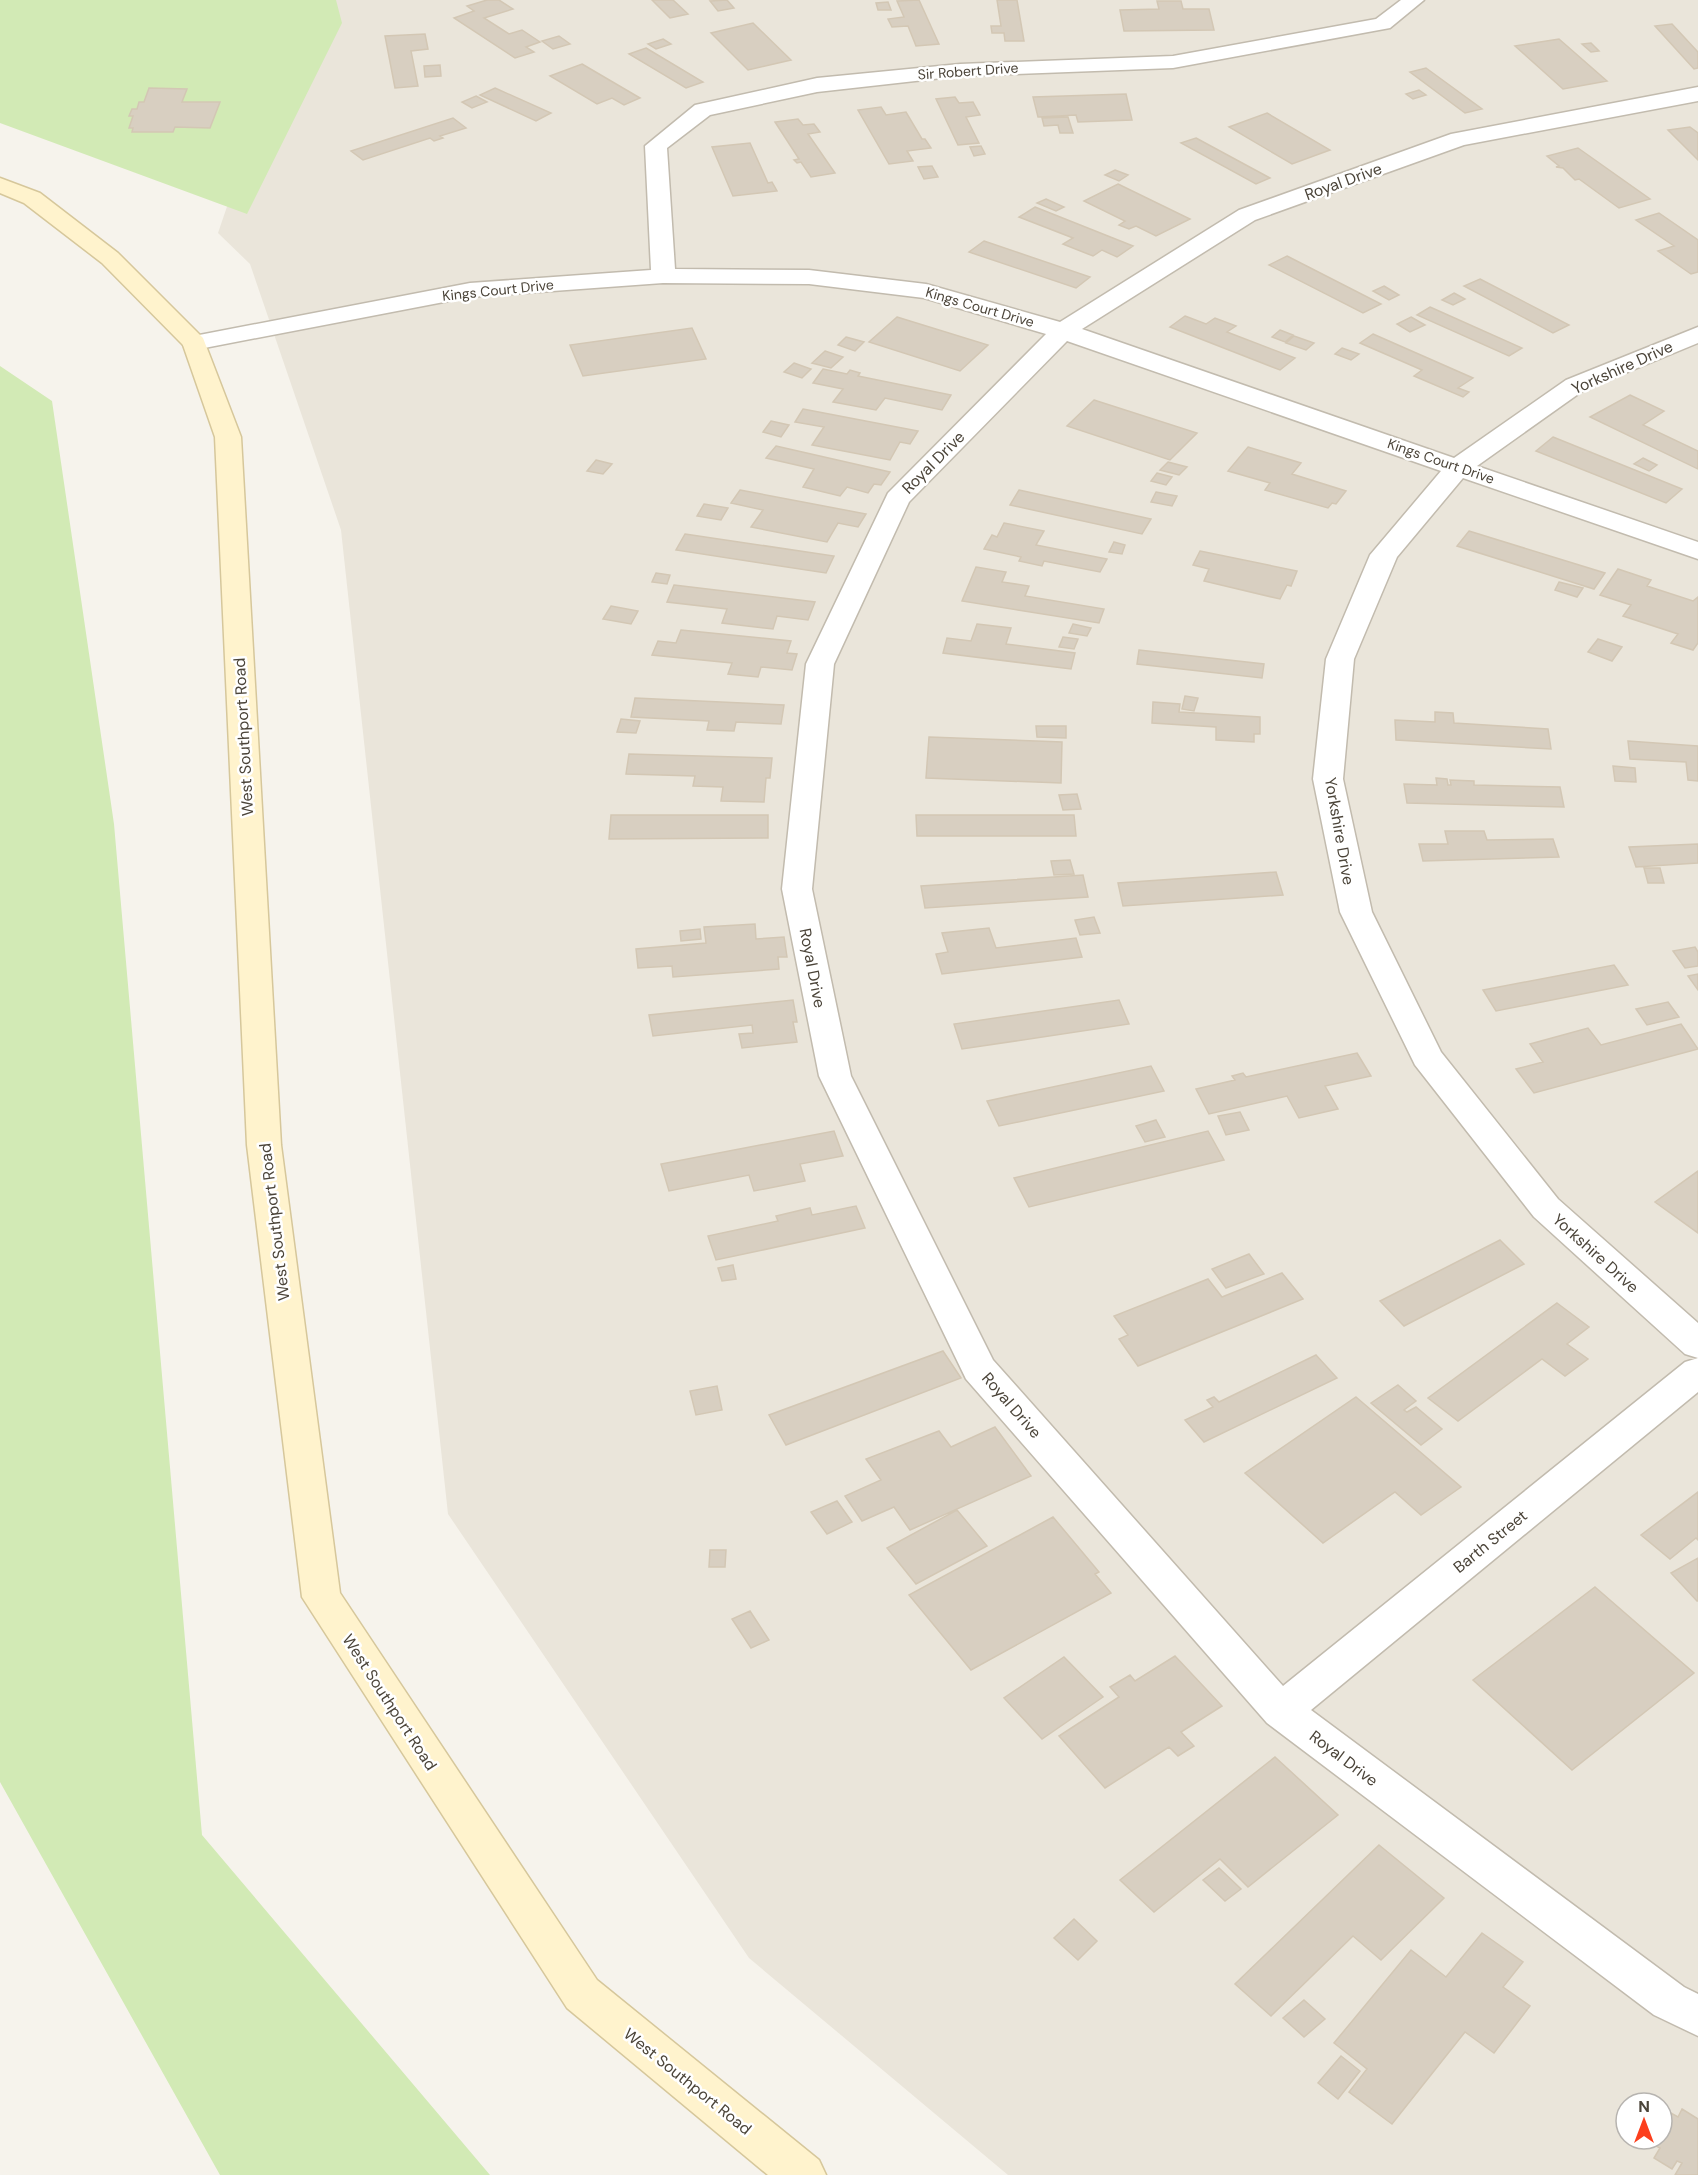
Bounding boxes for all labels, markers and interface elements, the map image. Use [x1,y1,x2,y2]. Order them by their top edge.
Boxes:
street label: Sir Robert Drive [917,59,1019,83]
street label: Royal Drive [1302,158,1385,205]
street label: Kings Court Drive [441,275,555,305]
street label: Kings Court Drive [924,283,1036,331]
street label: Yorkshire Drive [1568,336,1676,399]
street label: Royal Drive [897,426,969,498]
street label: Kings Court Drive [1385,434,1497,488]
street label: West Southport Road [229,657,258,817]
street label: Yorkshire Drive [1320,776,1359,886]
street label: Royal Drive [795,926,831,1010]
street label: West Southport Road [254,1142,295,1302]
street label: Yorkshire Drive [1548,1209,1643,1298]
street label: Royal Drive [977,1368,1046,1443]
street label: Barth Street [1449,1505,1532,1578]
street label: West Southport Road [338,1630,442,1774]
street label: Royal Drive [1305,1726,1382,1791]
street label: West Southport Road [619,2023,756,2139]
north arrow [1614,2091,1674,2151]
text: N [1638,2096,1650,2117]

